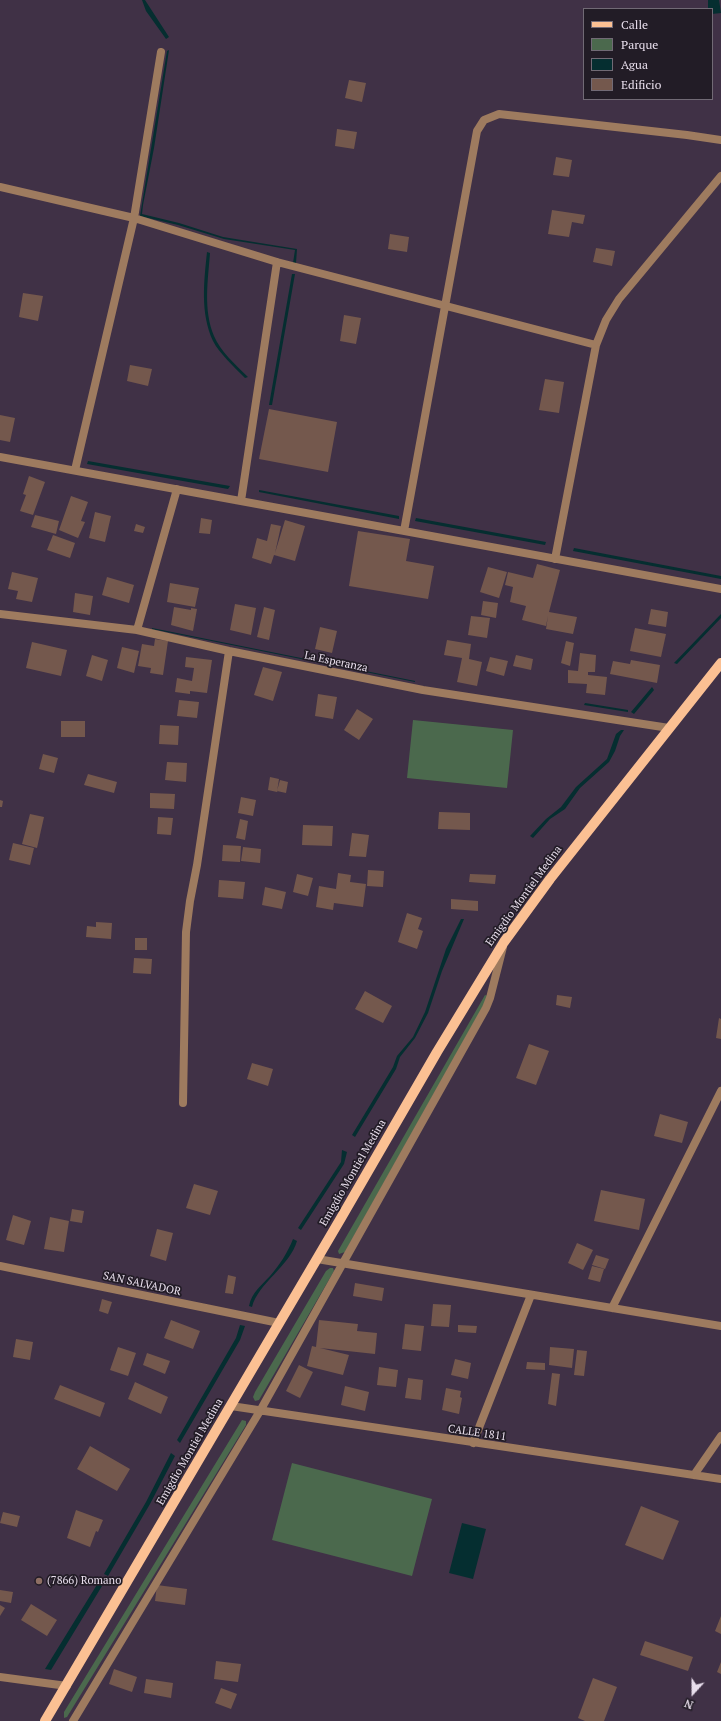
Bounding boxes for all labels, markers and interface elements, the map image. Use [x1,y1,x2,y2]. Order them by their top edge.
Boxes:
legend [583,8,713,100]
text: Calle [621,17,648,32]
text: Parque [621,37,658,52]
text: Agua [621,57,648,72]
text: Edificio [621,77,661,92]
street label: La Esperanza [303,649,369,675]
street label: Emigdio Montiel Medina [483,843,565,949]
street label: Emigdio Montiel Medina [317,1117,389,1229]
street label: SAN SALVADOR [102,1269,182,1299]
street label: Emigdio Montiel Medina [154,1396,226,1508]
street label: CALLE 1811 [447,1422,507,1444]
place label: (7866) Romano [47,1574,121,1588]
marker: (7866) Romano [34,1576,44,1586]
north arrow [673,1673,713,1713]
text: N [682,1696,695,1712]

